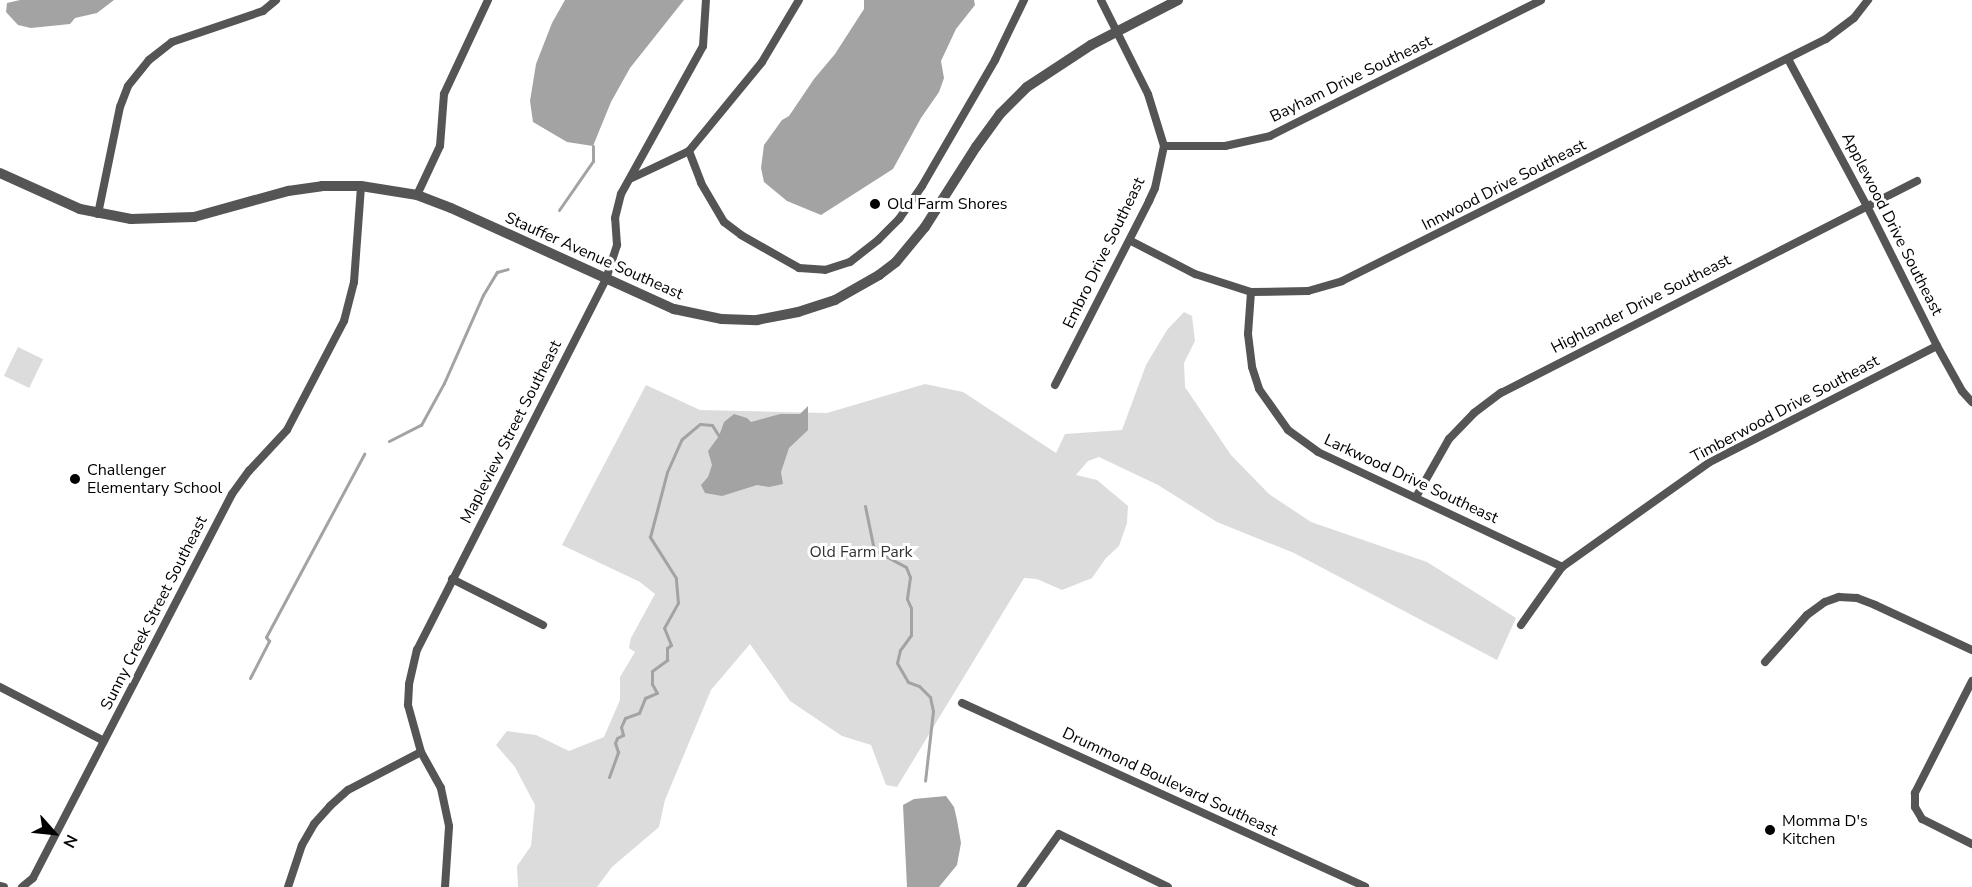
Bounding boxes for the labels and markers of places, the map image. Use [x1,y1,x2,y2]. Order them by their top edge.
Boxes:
place label: Old Farm Shores [887,194,1007,214]
marker: Old Farm Shores [868,197,882,211]
place label: Challenger Elementary School [87,460,222,498]
marker: Challenger Elementary School [68,472,82,486]
place label: Momma D's Kitchen [1782,811,1868,849]
marker: Momma D's Kitchen [1763,823,1777,837]

